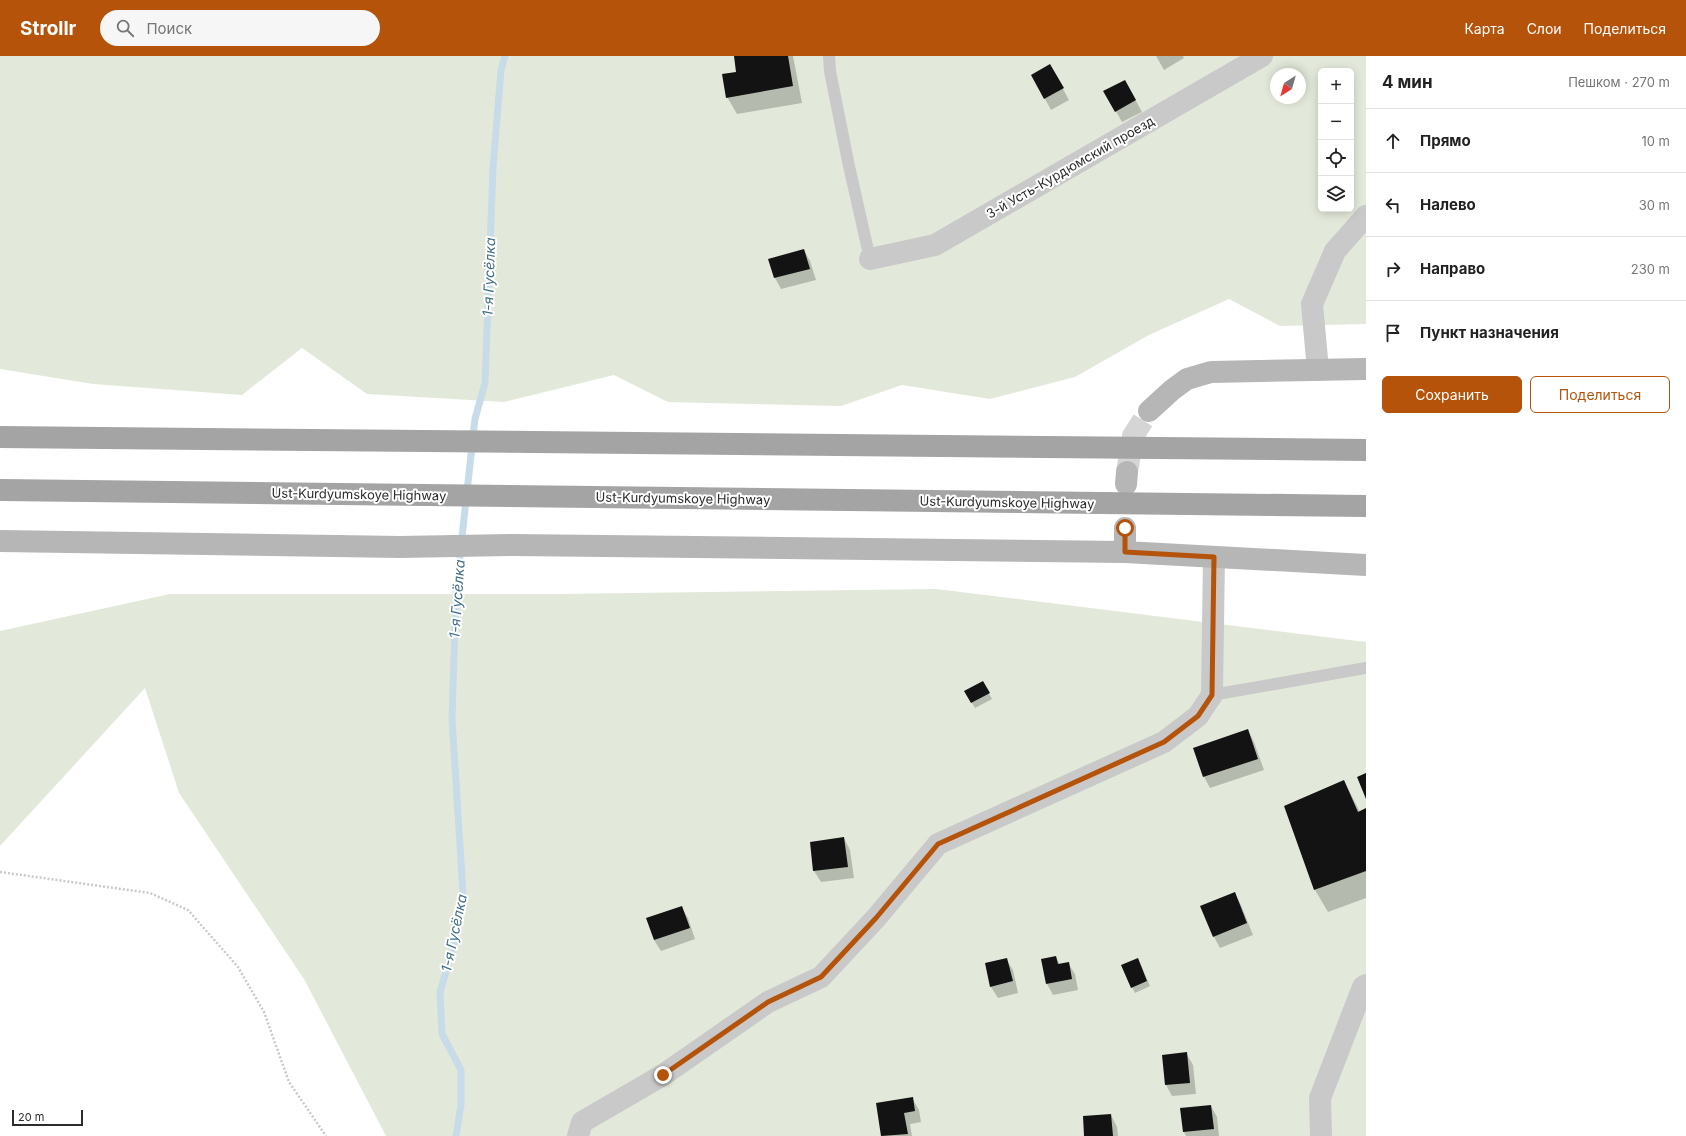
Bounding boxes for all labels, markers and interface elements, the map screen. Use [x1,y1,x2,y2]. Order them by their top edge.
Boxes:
search box [100,10,380,46]
text: Strollr [20,17,76,40]
icon: search [114,17,136,39]
text: Поиск [146,19,192,38]
text: Карта [1464,20,1505,37]
text: Слои [1527,20,1562,37]
text: Поделиться [1584,20,1666,37]
north arrow [1270,68,1306,104]
map controls [1318,68,1354,212]
button: + [1318,68,1354,104]
text: 4 мин [1382,72,1433,92]
text: Пешком · 270 m [1568,74,1670,90]
button: − [1318,104,1354,140]
street label: 3-й Усть-Курдюмский проезд [983,112,1157,222]
icon: ahead [1382,130,1404,152]
text: Прямо [1420,131,1471,150]
text: 10 m [1641,133,1670,149]
button: locate [1318,140,1354,176]
button: layers [1318,176,1354,212]
icon: left [1382,194,1404,216]
text: Налево [1420,195,1476,214]
text: 30 m [1639,197,1670,213]
water label: 1-я Гусёлка [479,237,498,317]
icon: right [1382,258,1404,280]
text: Направо [1420,259,1485,278]
text: 230 m [1631,261,1670,277]
icon: arrive [1382,322,1404,344]
text: Пункт назначения [1420,323,1559,342]
button: Сохранить [1382,376,1522,413]
button: Поделиться [1530,376,1670,413]
street label: Ust-Kurdyumskoye Highway [272,484,446,504]
street label: Ust-Kurdyumskoye Highway [596,488,770,508]
street label: Ust-Kurdyumskoye Highway [920,492,1094,512]
route start [1116,519,1134,537]
water label: 1-я Гусёлка [445,559,468,639]
water label: 1-я Гусёлка [437,892,470,973]
route end [654,1066,672,1084]
scale bar [12,1108,83,1127]
text: 20 m [18,1110,44,1124]

